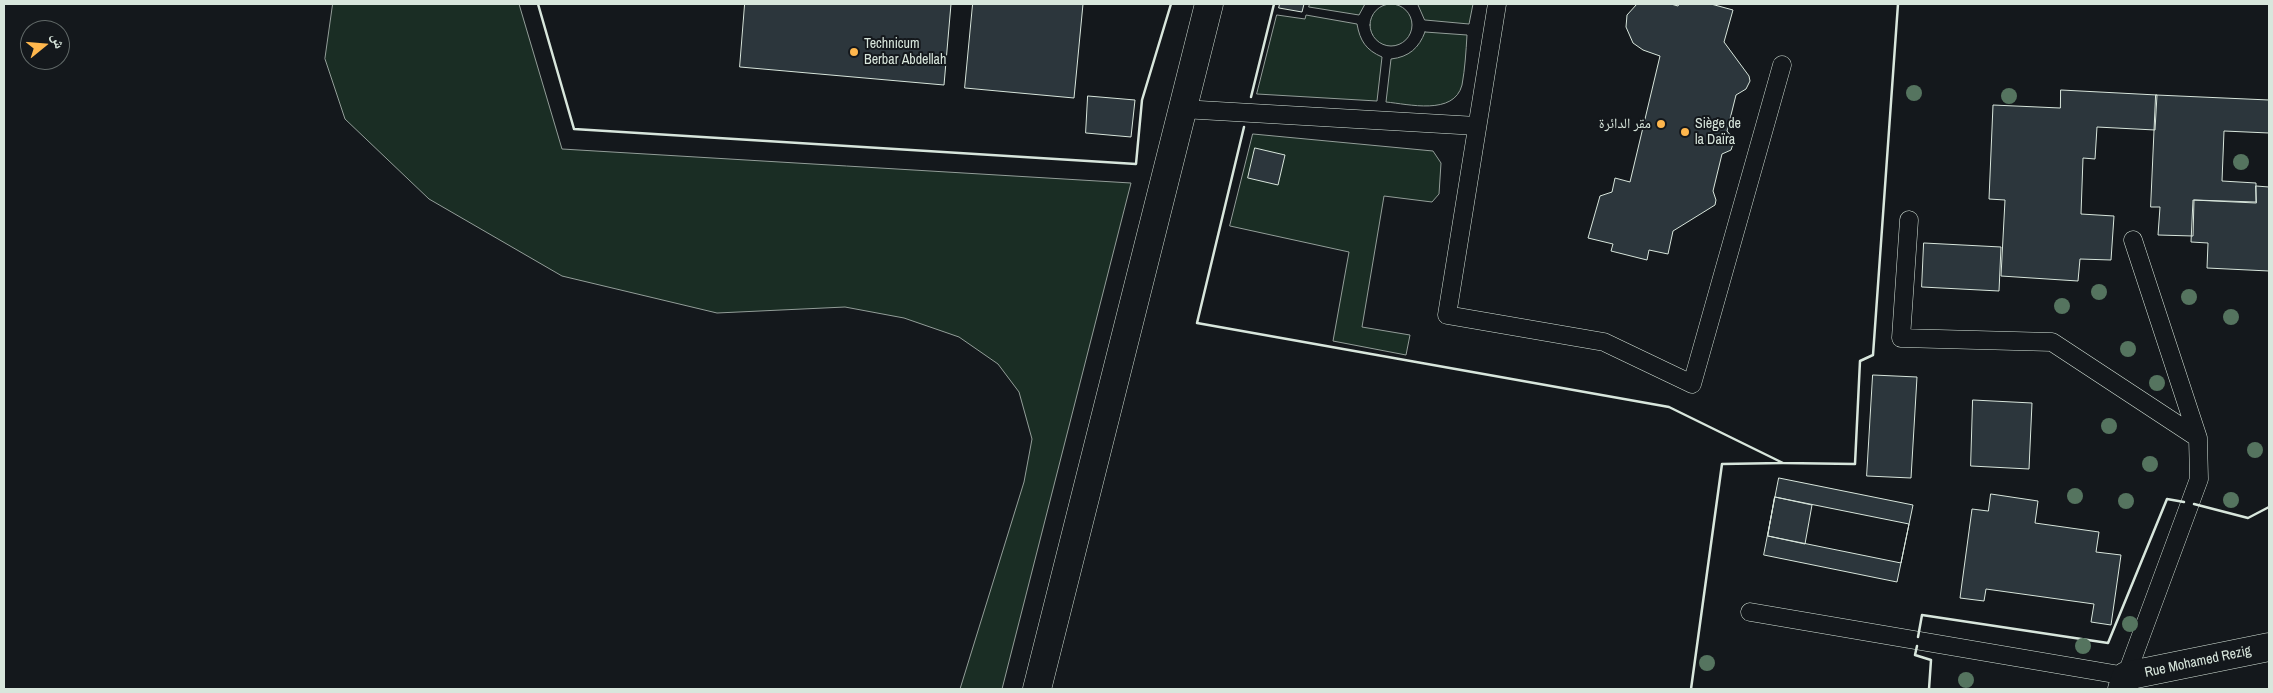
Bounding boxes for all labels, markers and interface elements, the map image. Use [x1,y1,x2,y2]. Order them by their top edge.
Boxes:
north arrow [20,20,70,70]
text: ش [48,31,69,51]
place label: Technicum Berbar Abdellah [864,36,946,68]
marker: Technicum Berbar Abdellah [848,46,860,58]
place label: مقر الدائرة [1599,116,1651,132]
place label: Siège de la Daïra [1695,116,1741,148]
marker: مقر الدائرة [1655,118,1667,130]
marker: Siège de la Daïra [1679,126,1691,138]
street label: Rue Mohamed Rezig [2143,643,2253,681]

